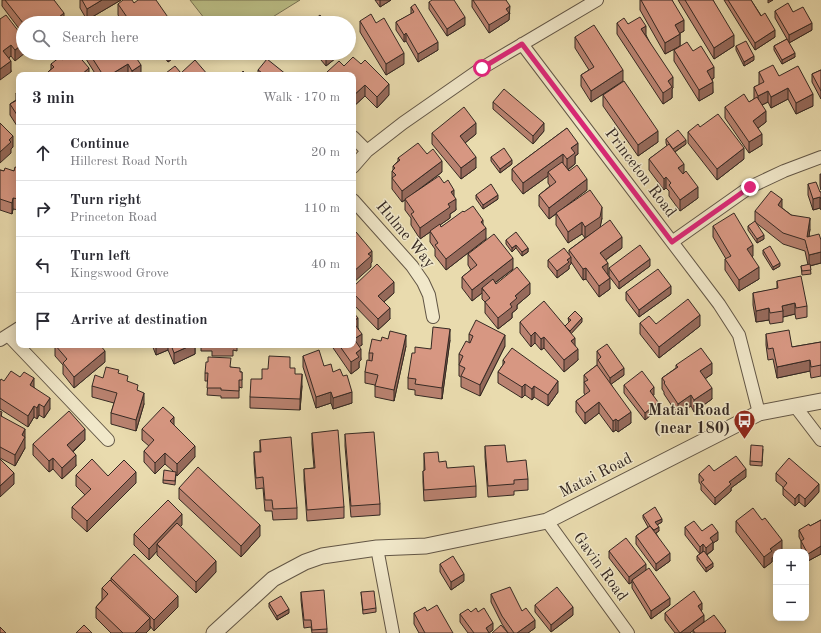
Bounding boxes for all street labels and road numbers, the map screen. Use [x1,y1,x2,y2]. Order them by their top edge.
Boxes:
street label: Princeton Road [601,125,679,221]
street label: Hulme Way [373,198,438,272]
street label: Matai Road [557,451,635,501]
street label: Gavin Road [570,530,630,604]

